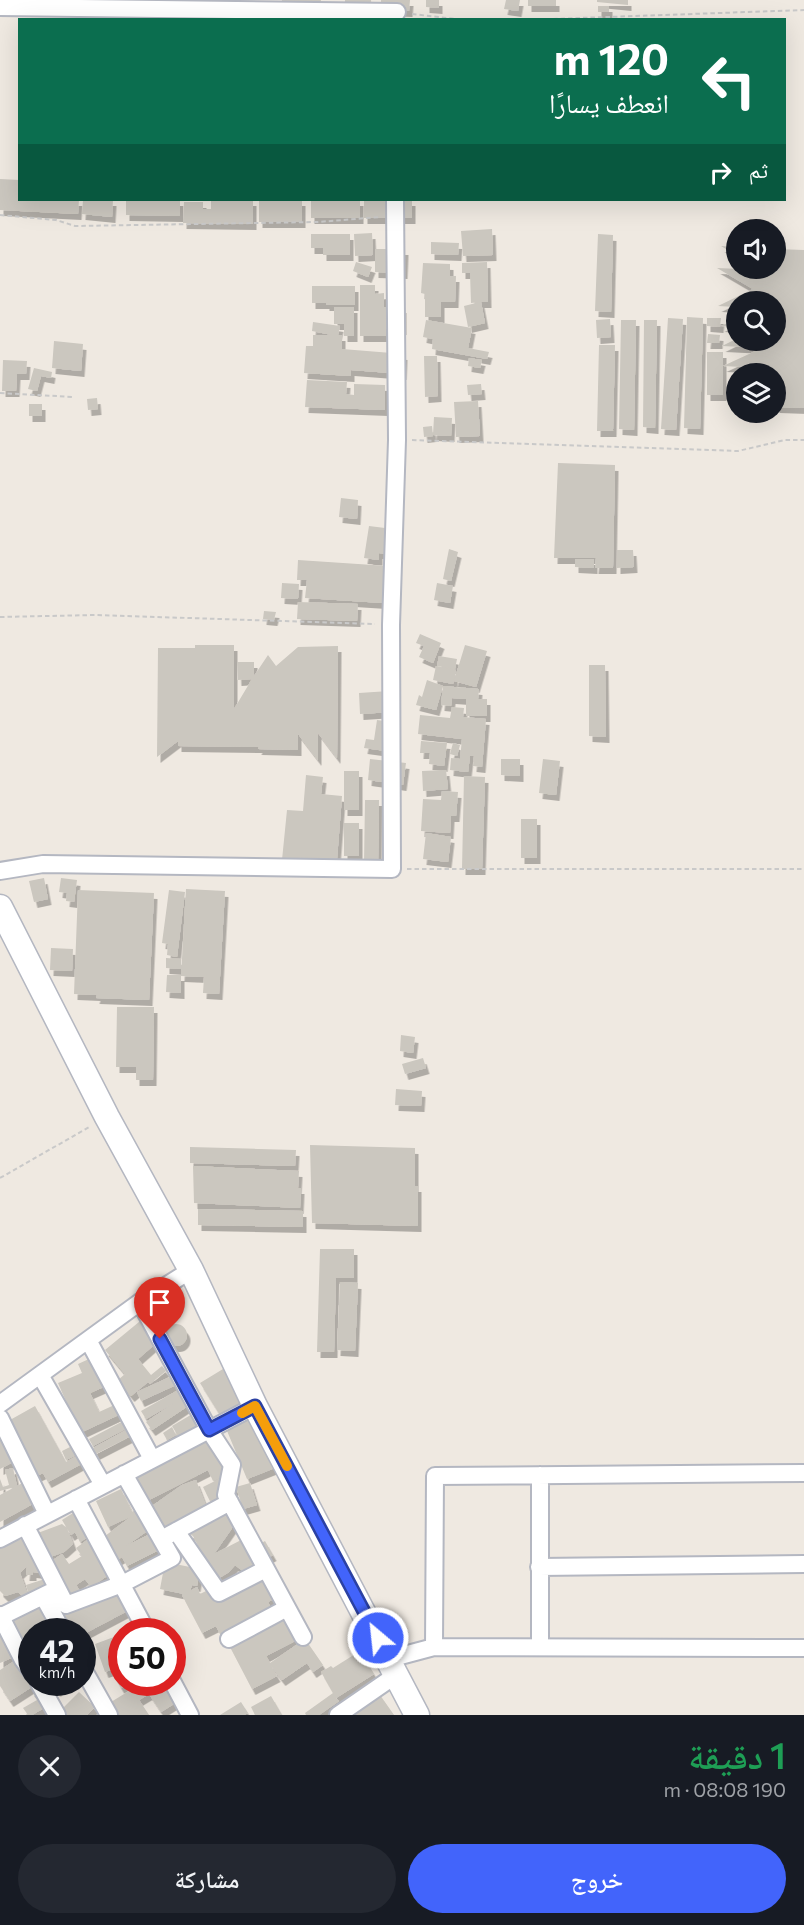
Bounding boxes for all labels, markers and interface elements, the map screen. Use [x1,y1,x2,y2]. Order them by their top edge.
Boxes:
text: 120 m [554,32,669,84]
icon: left [690,42,768,120]
text: انعطف يسارًا [549,86,669,119]
icon: right [704,156,737,189]
text: ثم [749,156,768,183]
map controls [726,219,786,423]
button: sound [726,219,786,279]
button: search [726,291,786,351]
button: layers [726,363,786,423]
pin [134,1277,185,1339]
icon: arrive [143,1286,176,1319]
position arrow [346,1606,410,1670]
speed limit sign: 50 [108,1618,186,1696]
text: 42 [39,1631,75,1668]
text: km/h [39,1663,75,1681]
text: 1 دقيقة [688,1732,786,1776]
button: close [18,1735,81,1798]
text: 190 m · 08:08 [663,1777,786,1801]
button: مشاركة [18,1844,396,1913]
button: خروج [408,1844,786,1913]

